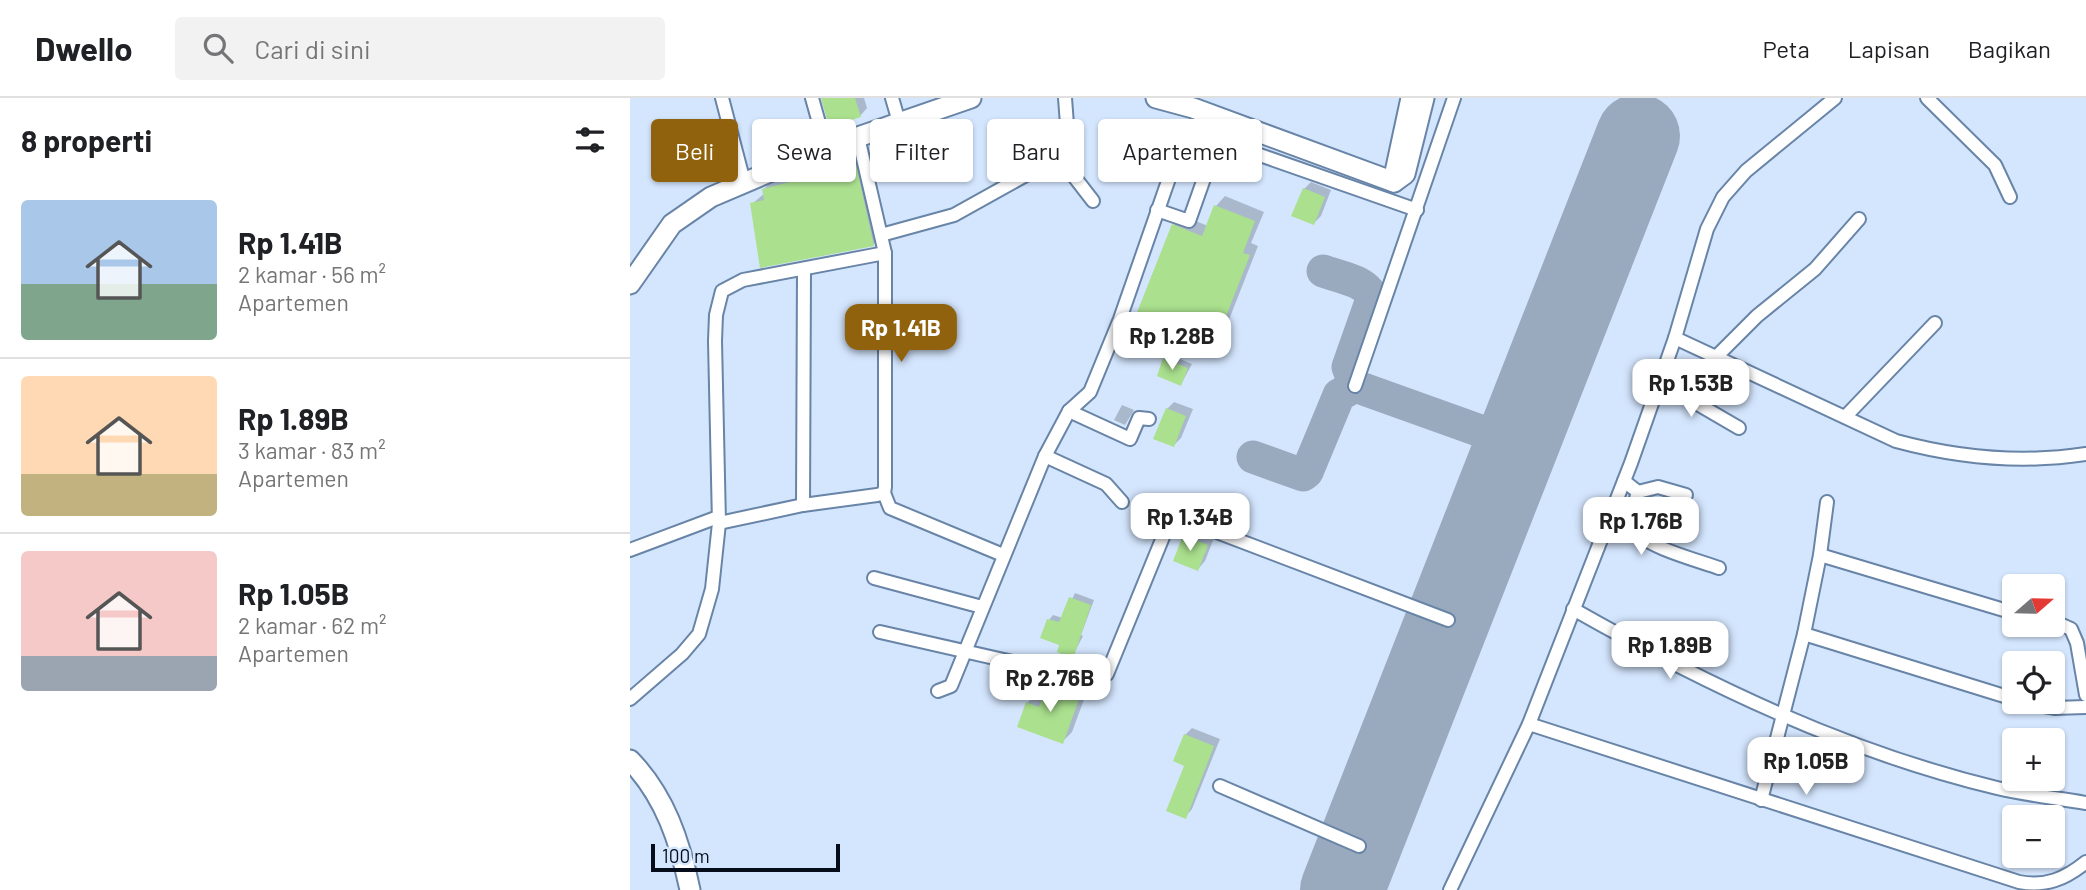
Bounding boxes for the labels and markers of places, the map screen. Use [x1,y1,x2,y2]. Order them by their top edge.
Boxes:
pin: Rp 1.41B [829,304,973,364]
pin: Rp 1.28B [1100,313,1244,372]
pin: Rp 1.53B [1619,360,1763,419]
pin: Rp 1.34B [1118,494,1262,553]
pin: Rp 1.76B [1569,498,1713,557]
pin: Rp 1.89B [1598,622,1742,681]
pin: Rp 2.76B [978,654,1122,714]
pin: Rp 1.05B [1734,738,1878,797]

